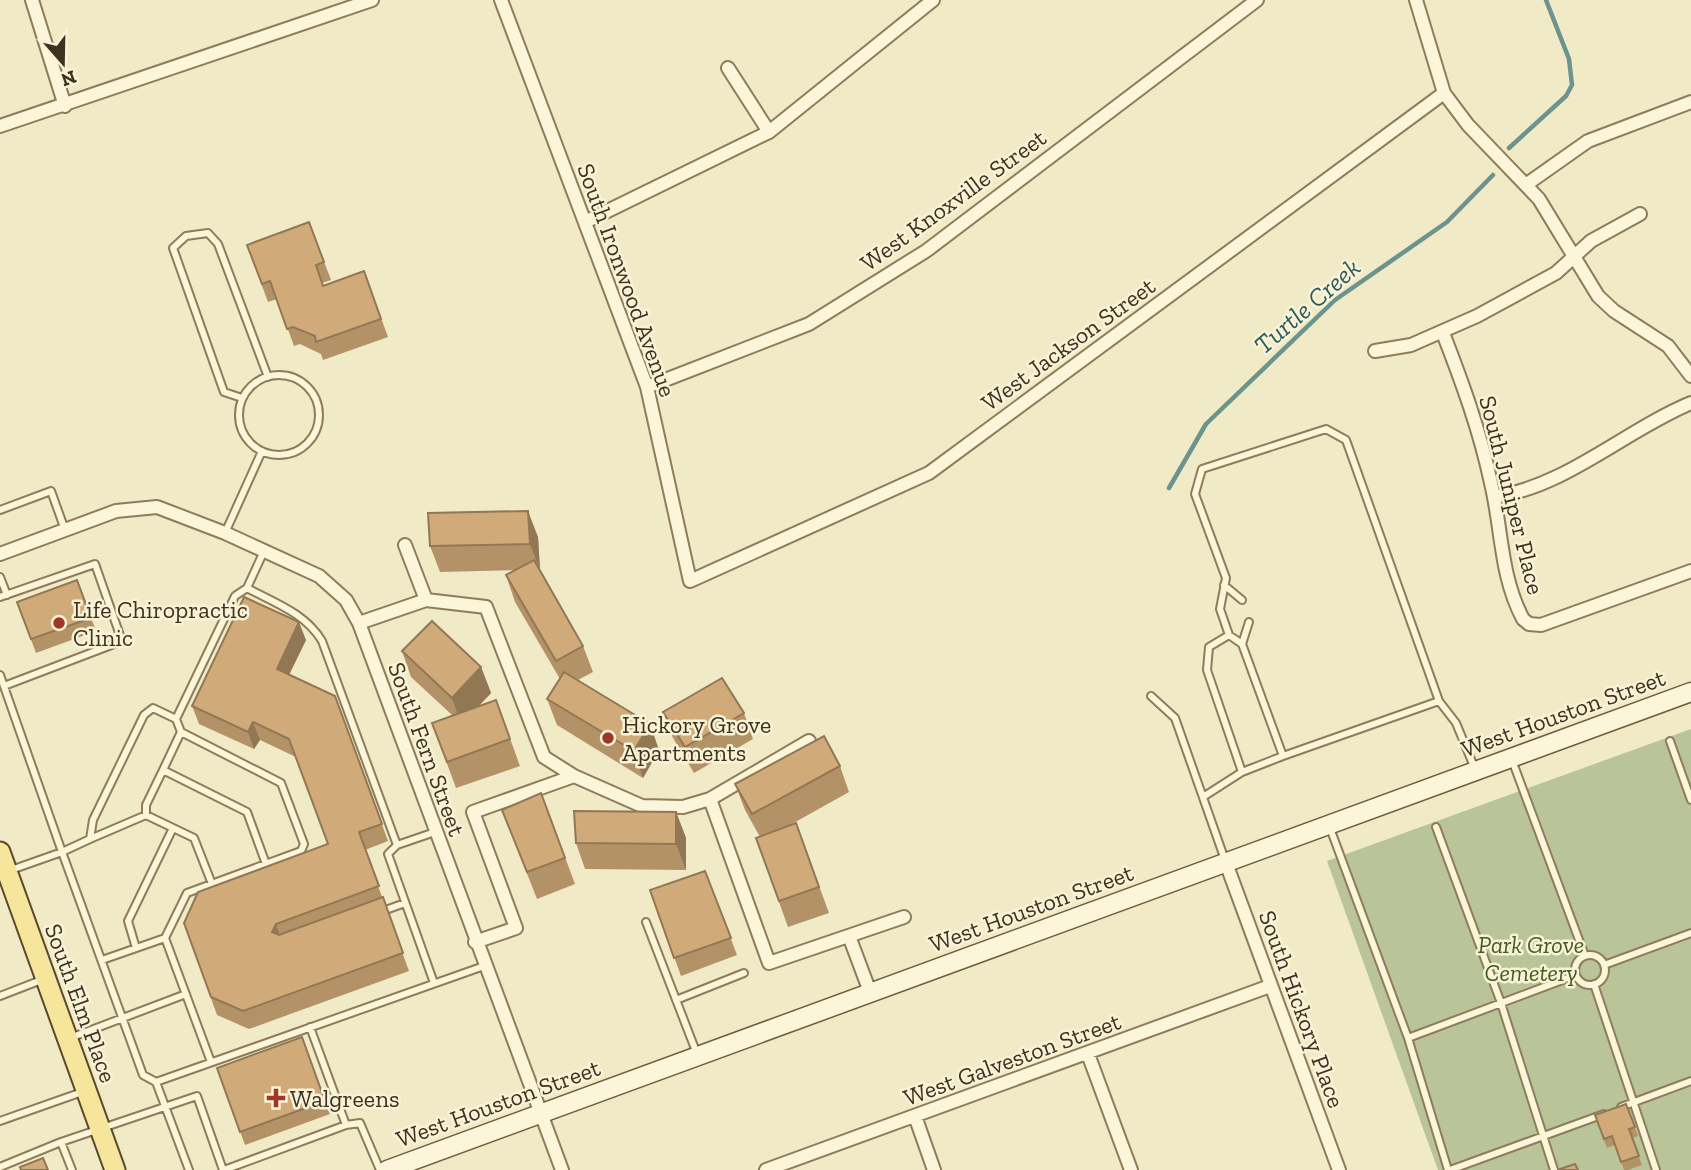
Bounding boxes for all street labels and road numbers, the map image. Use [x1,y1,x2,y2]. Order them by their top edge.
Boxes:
street label: West Knoxville Street [854,123,1052,277]
street label: South Ironwood Avenue [571,159,683,401]
street label: West Jackson Street [975,271,1161,417]
street label: South Juniper Place [1473,393,1551,597]
street label: South Fern Street [382,658,472,840]
street label: West Houston Street [1457,663,1669,763]
street label: West Houston Street [925,858,1137,958]
street label: South Hickory Place [1253,906,1351,1112]
street label: South Elm Place [39,920,123,1086]
street label: West Galveston Street [899,1006,1125,1112]
street label: West Houston Street [392,1053,604,1153]

